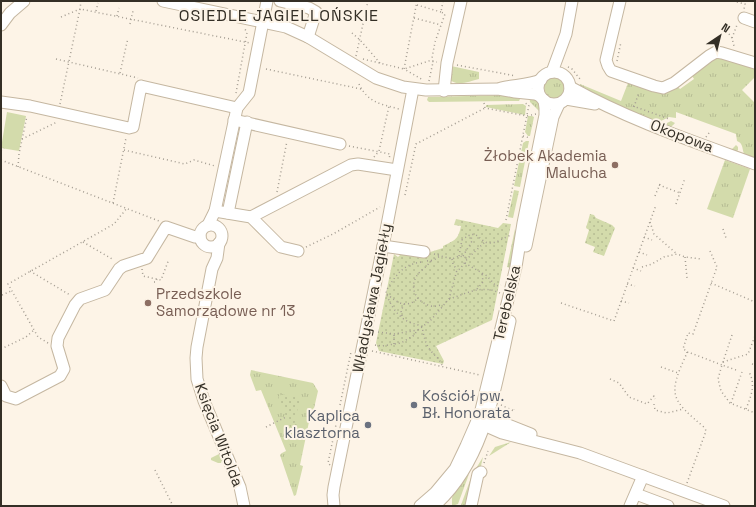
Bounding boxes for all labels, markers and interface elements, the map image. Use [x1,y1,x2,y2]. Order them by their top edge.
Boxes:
district label: OSIEDLE JAGIELLOŃSKIE [179,5,379,26]
north arrow [700,16,740,56]
text: N [719,20,733,36]
street label: Okopowa [648,115,717,156]
place label: Żłobek Akademia Malucha [484,146,607,182]
marker: Żłobek Akademia Malucha [610,160,620,170]
street label: Władysława Jagiełły [348,222,395,374]
street label: Terebelska [489,263,525,343]
place label: Przedszkole Samorządowe nr 13 [156,284,295,320]
marker: Przedszkole Samorządowe nr 13 [143,298,153,308]
street label: Księcia Witolda [191,380,248,489]
place label: Kościół pw. Bł. Honorata [422,386,511,422]
marker: Kościół pw. Bł. Honorata [409,400,419,410]
place label: Kaplica klasztorna [285,406,360,442]
marker: Kaplica klasztorna [363,420,373,430]

